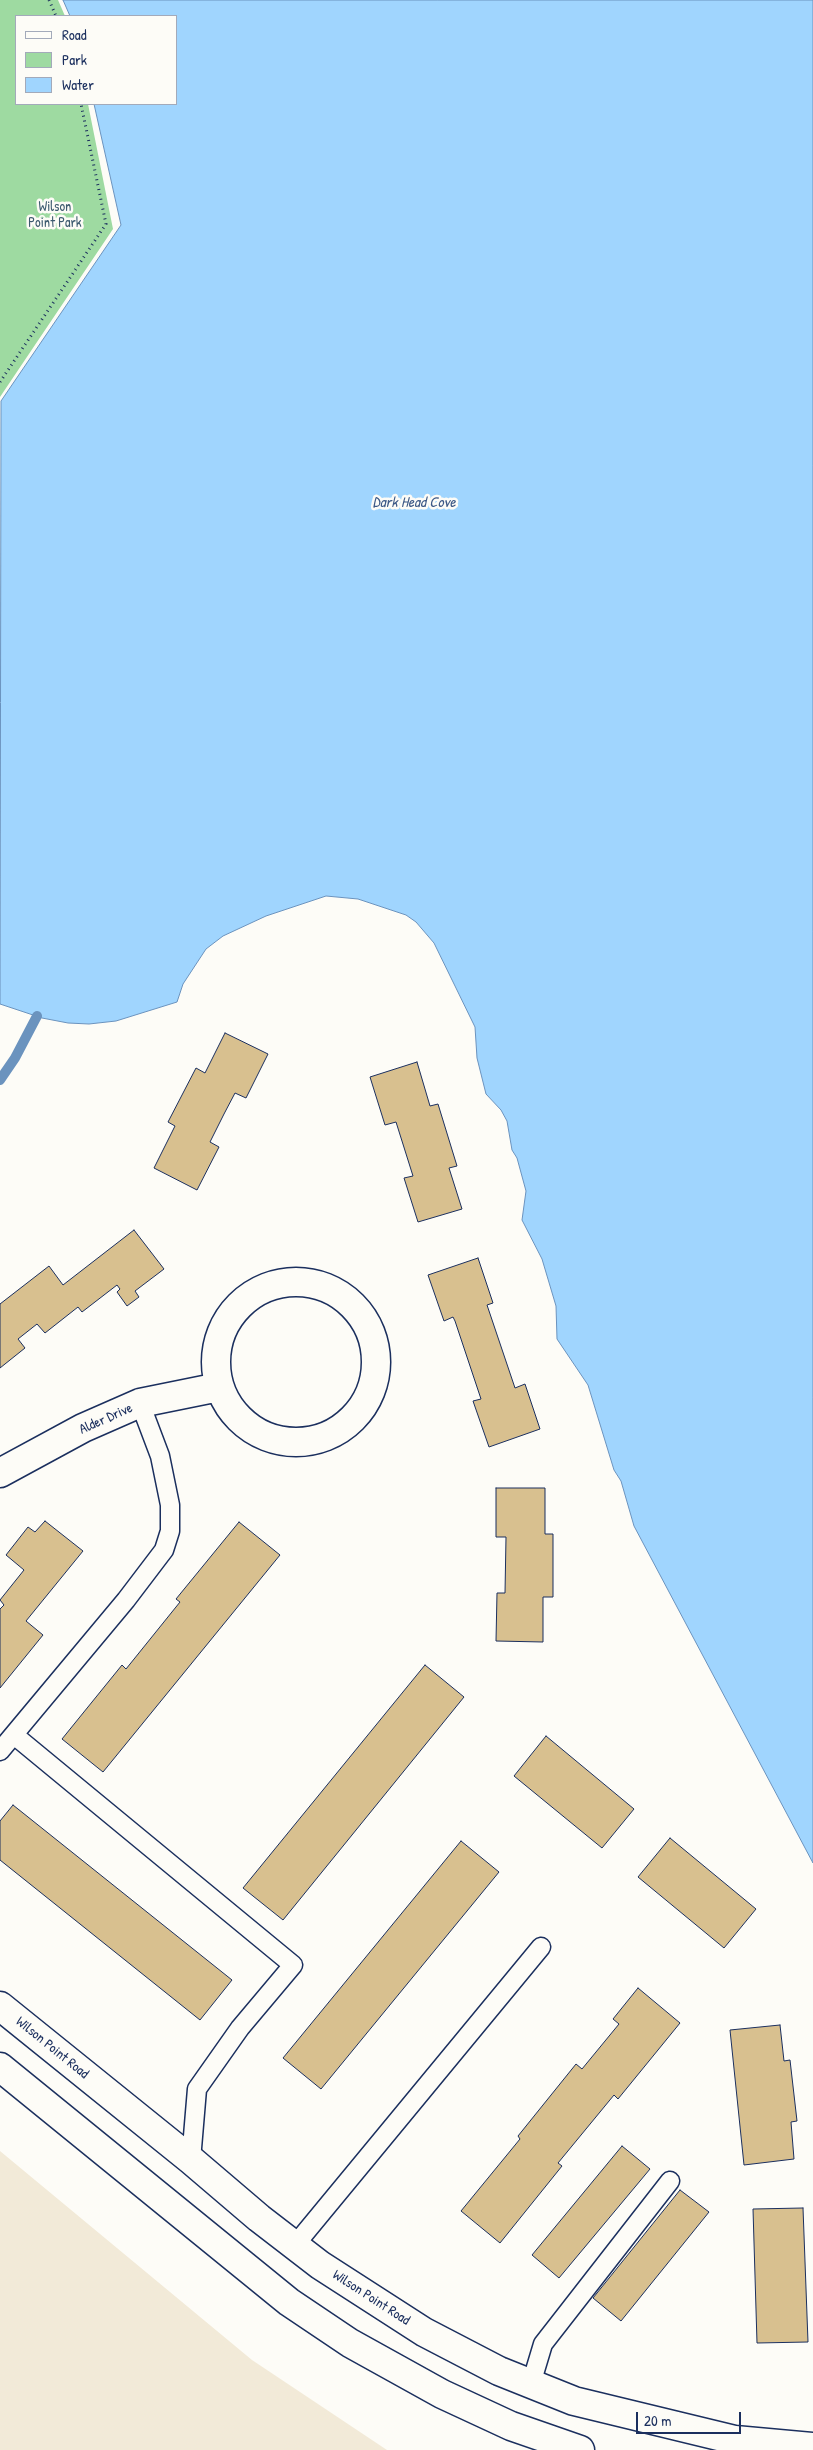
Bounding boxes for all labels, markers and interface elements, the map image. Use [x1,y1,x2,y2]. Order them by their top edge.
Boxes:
legend [15,15,178,105]
text: Road [62,24,87,45]
text: Park [62,49,87,70]
text: Water [62,74,94,95]
park label: Wilson Point Park [28,199,82,232]
water label: Dark Head Cove [373,494,455,512]
street label: Alder Drive [77,1400,135,1438]
street label: Wilson Point Road [12,2014,92,2082]
street label: Wilson Point Road [329,2267,413,2329]
scale bar [638,2402,743,2434]
text: 20 m [644,2410,671,2431]

